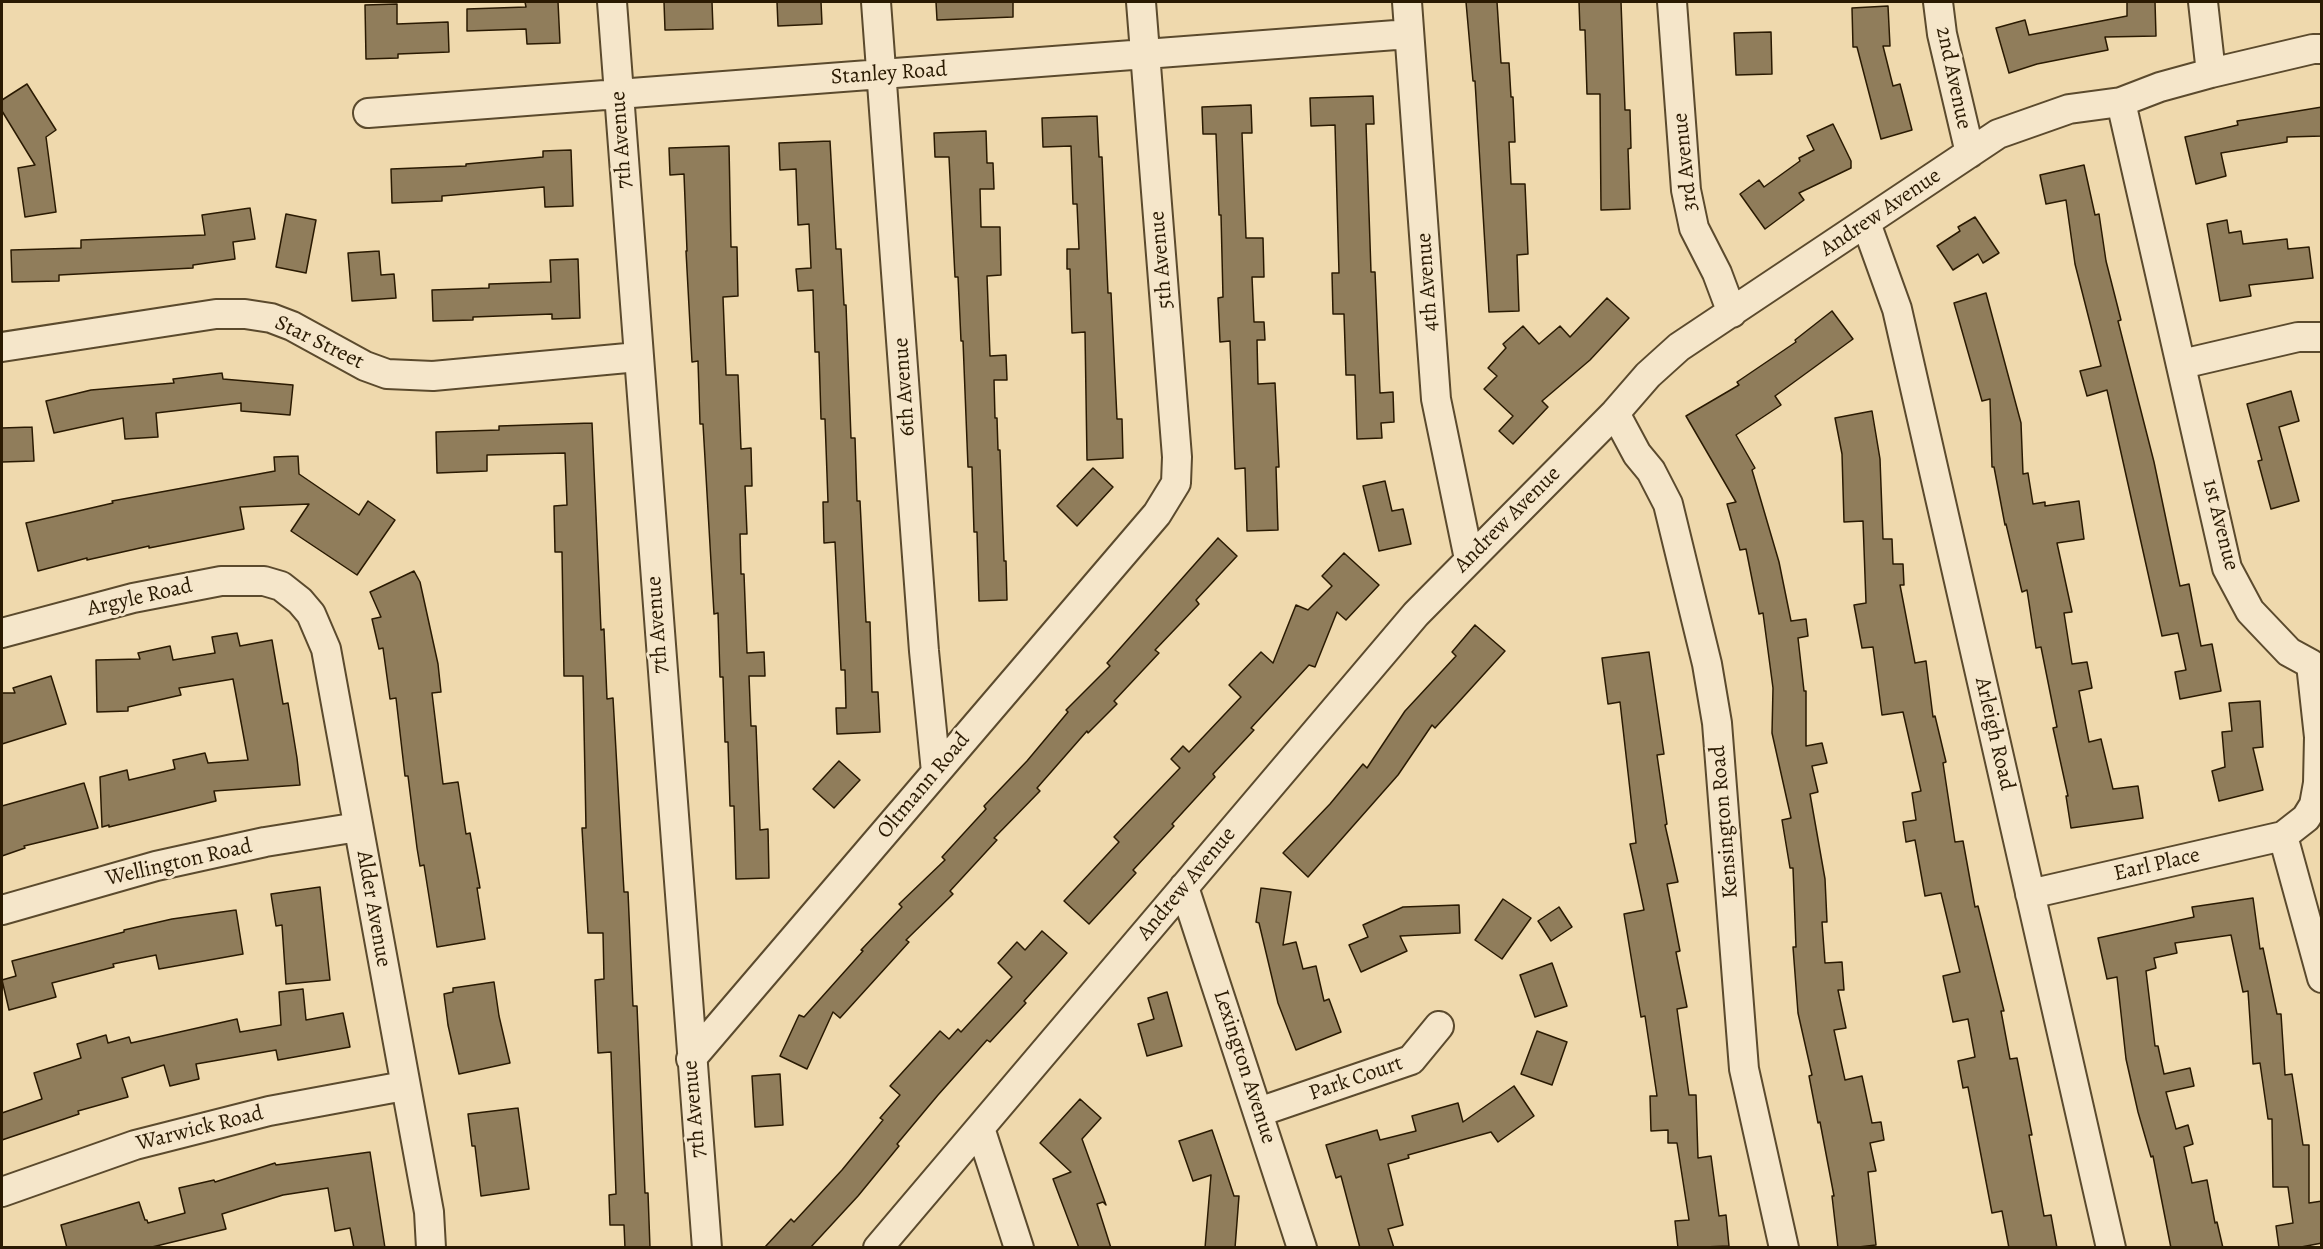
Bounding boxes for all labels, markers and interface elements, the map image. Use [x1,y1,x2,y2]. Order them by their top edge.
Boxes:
street label: 2nd Avenue [1929,24,1977,132]
street label: Stanley Road [830,57,948,91]
street label: 7th Avenue [605,90,639,190]
street label: 3rd Avenue [1668,111,1704,213]
street label: Andrew Avenue [1816,163,1946,263]
street label: 5th Avenue [1145,210,1179,310]
street label: 4th Avenue [1411,232,1445,332]
street label: Star Street [270,310,368,376]
street label: 6th Avenue [888,337,922,437]
street label: Andrew Avenue [1449,461,1567,579]
street label: 1st Avenue [2196,476,2244,574]
street label: Argyle Road [85,573,195,623]
street label: 7th Avenue [641,575,675,675]
street label: Arleigh Road [1968,675,2020,793]
street label: Oltmann Road [872,727,976,845]
street label: Kensington Road [1705,744,1745,900]
street label: Andrew Avenue [1132,822,1242,946]
street label: Wellington Road [103,833,255,893]
street label: Earl Place [2111,842,2203,888]
street label: Alder Avenue [350,849,396,969]
street label: Lexington Avenue [1207,987,1281,1147]
street label: Park Court [1306,1051,1406,1107]
street label: 7th Avenue [678,1059,712,1159]
street label: Warwick Road [134,1100,266,1158]

